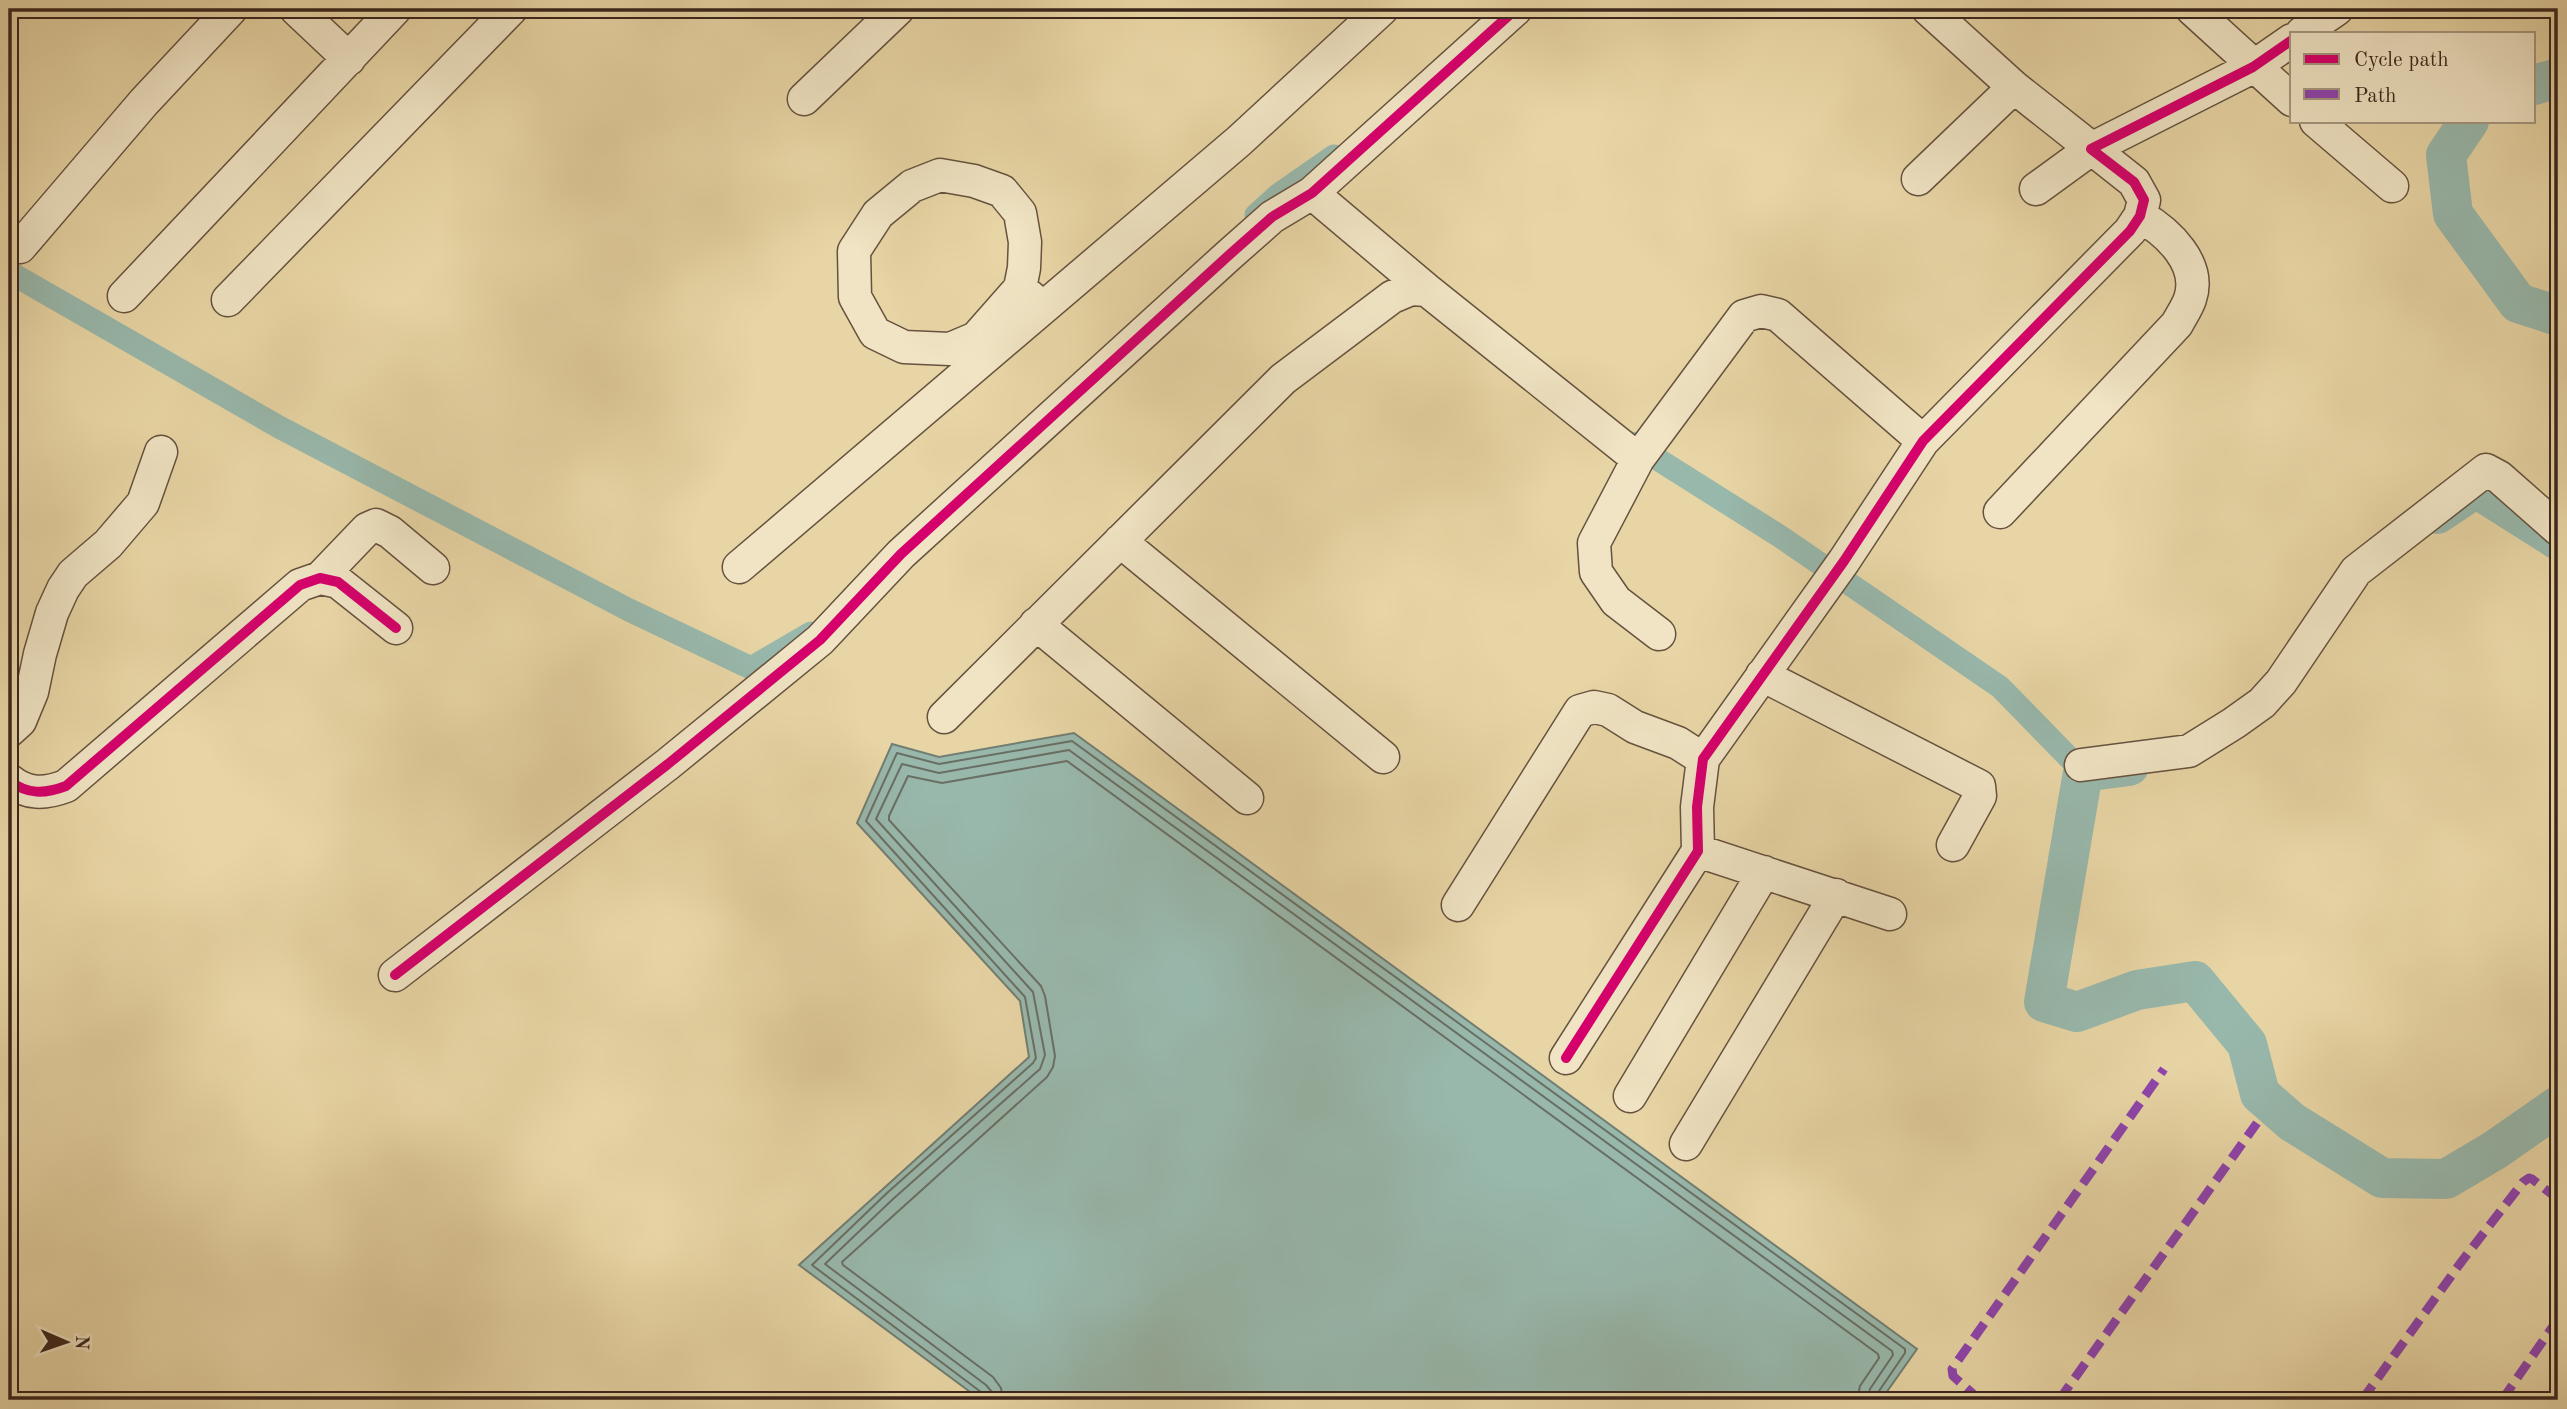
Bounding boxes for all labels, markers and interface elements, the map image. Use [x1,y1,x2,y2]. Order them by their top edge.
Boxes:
legend [2290,32,2536,122]
text: Cycle path [2354,50,2449,71]
text: Path [2354,86,2397,107]
north arrow [32,1308,102,1378]
text: N [71,1335,90,1351]

